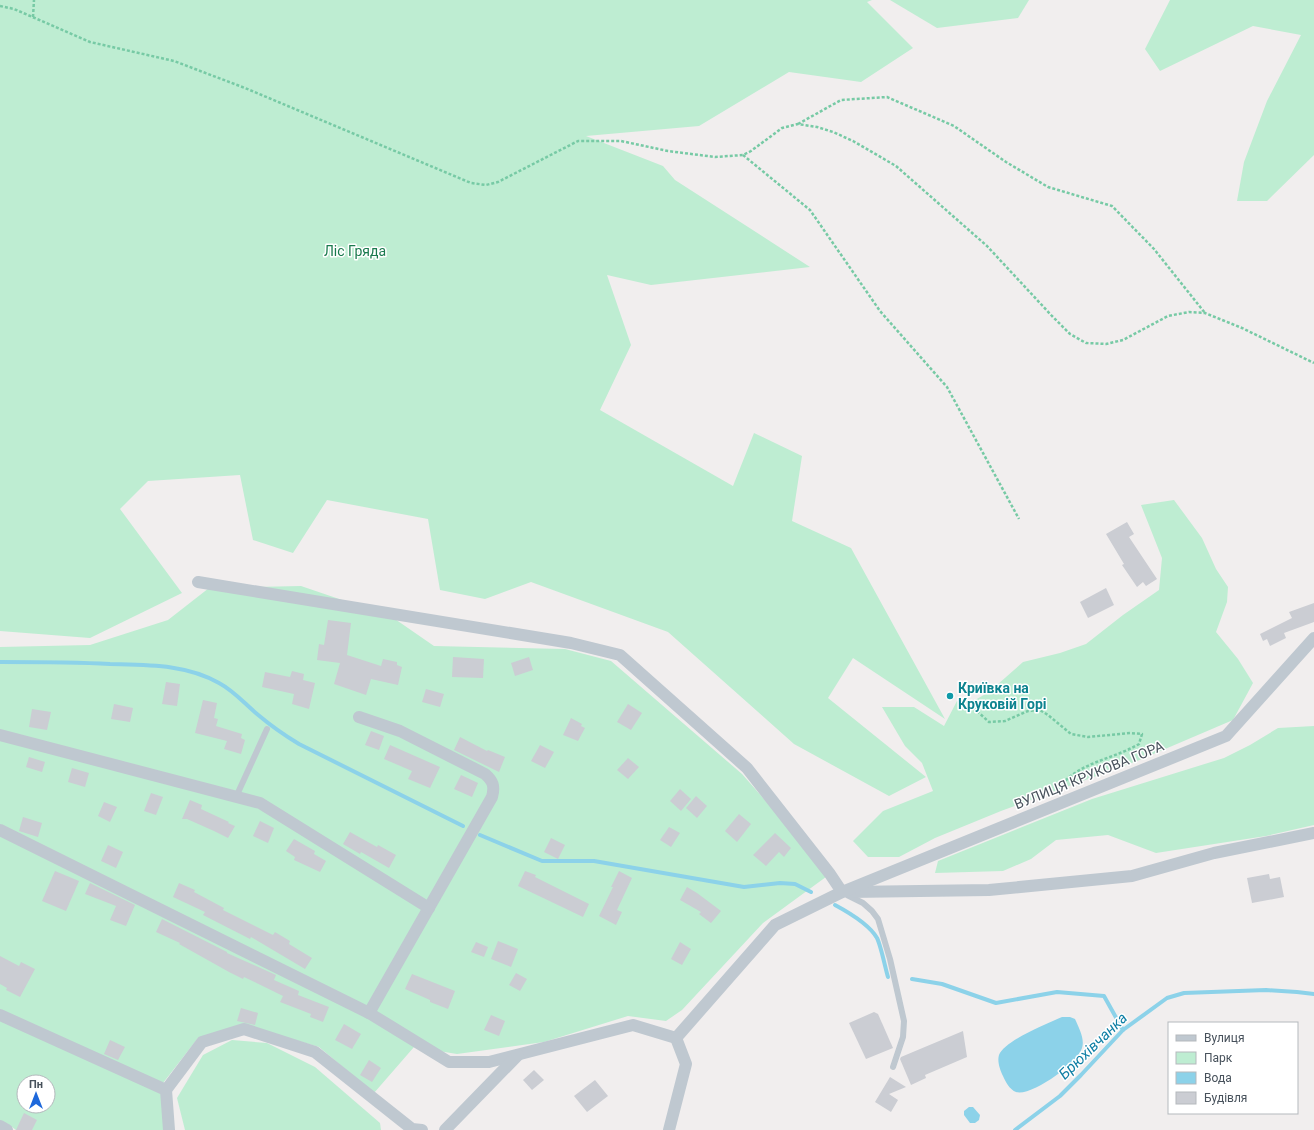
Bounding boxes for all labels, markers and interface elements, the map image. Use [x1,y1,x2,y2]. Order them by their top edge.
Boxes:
park label: Ліс Гряда [324,243,386,259]
place label: Криївка на Круковій Горі [958,680,1047,712]
marker: Криївка на Круковій Горі [945,691,955,701]
street label: ВУЛИЦЯ КРУКОВА ГОРА [1012,738,1166,812]
water label: Брюхівчанка [1055,1009,1131,1083]
legend [1168,1022,1298,1114]
text: Вулиця [1204,1031,1245,1045]
text: Парк [1204,1051,1233,1065]
text: Вода [1204,1071,1232,1085]
north arrow [16,1074,56,1114]
text: Пн [29,1078,43,1091]
text: Будівля [1204,1091,1247,1105]

